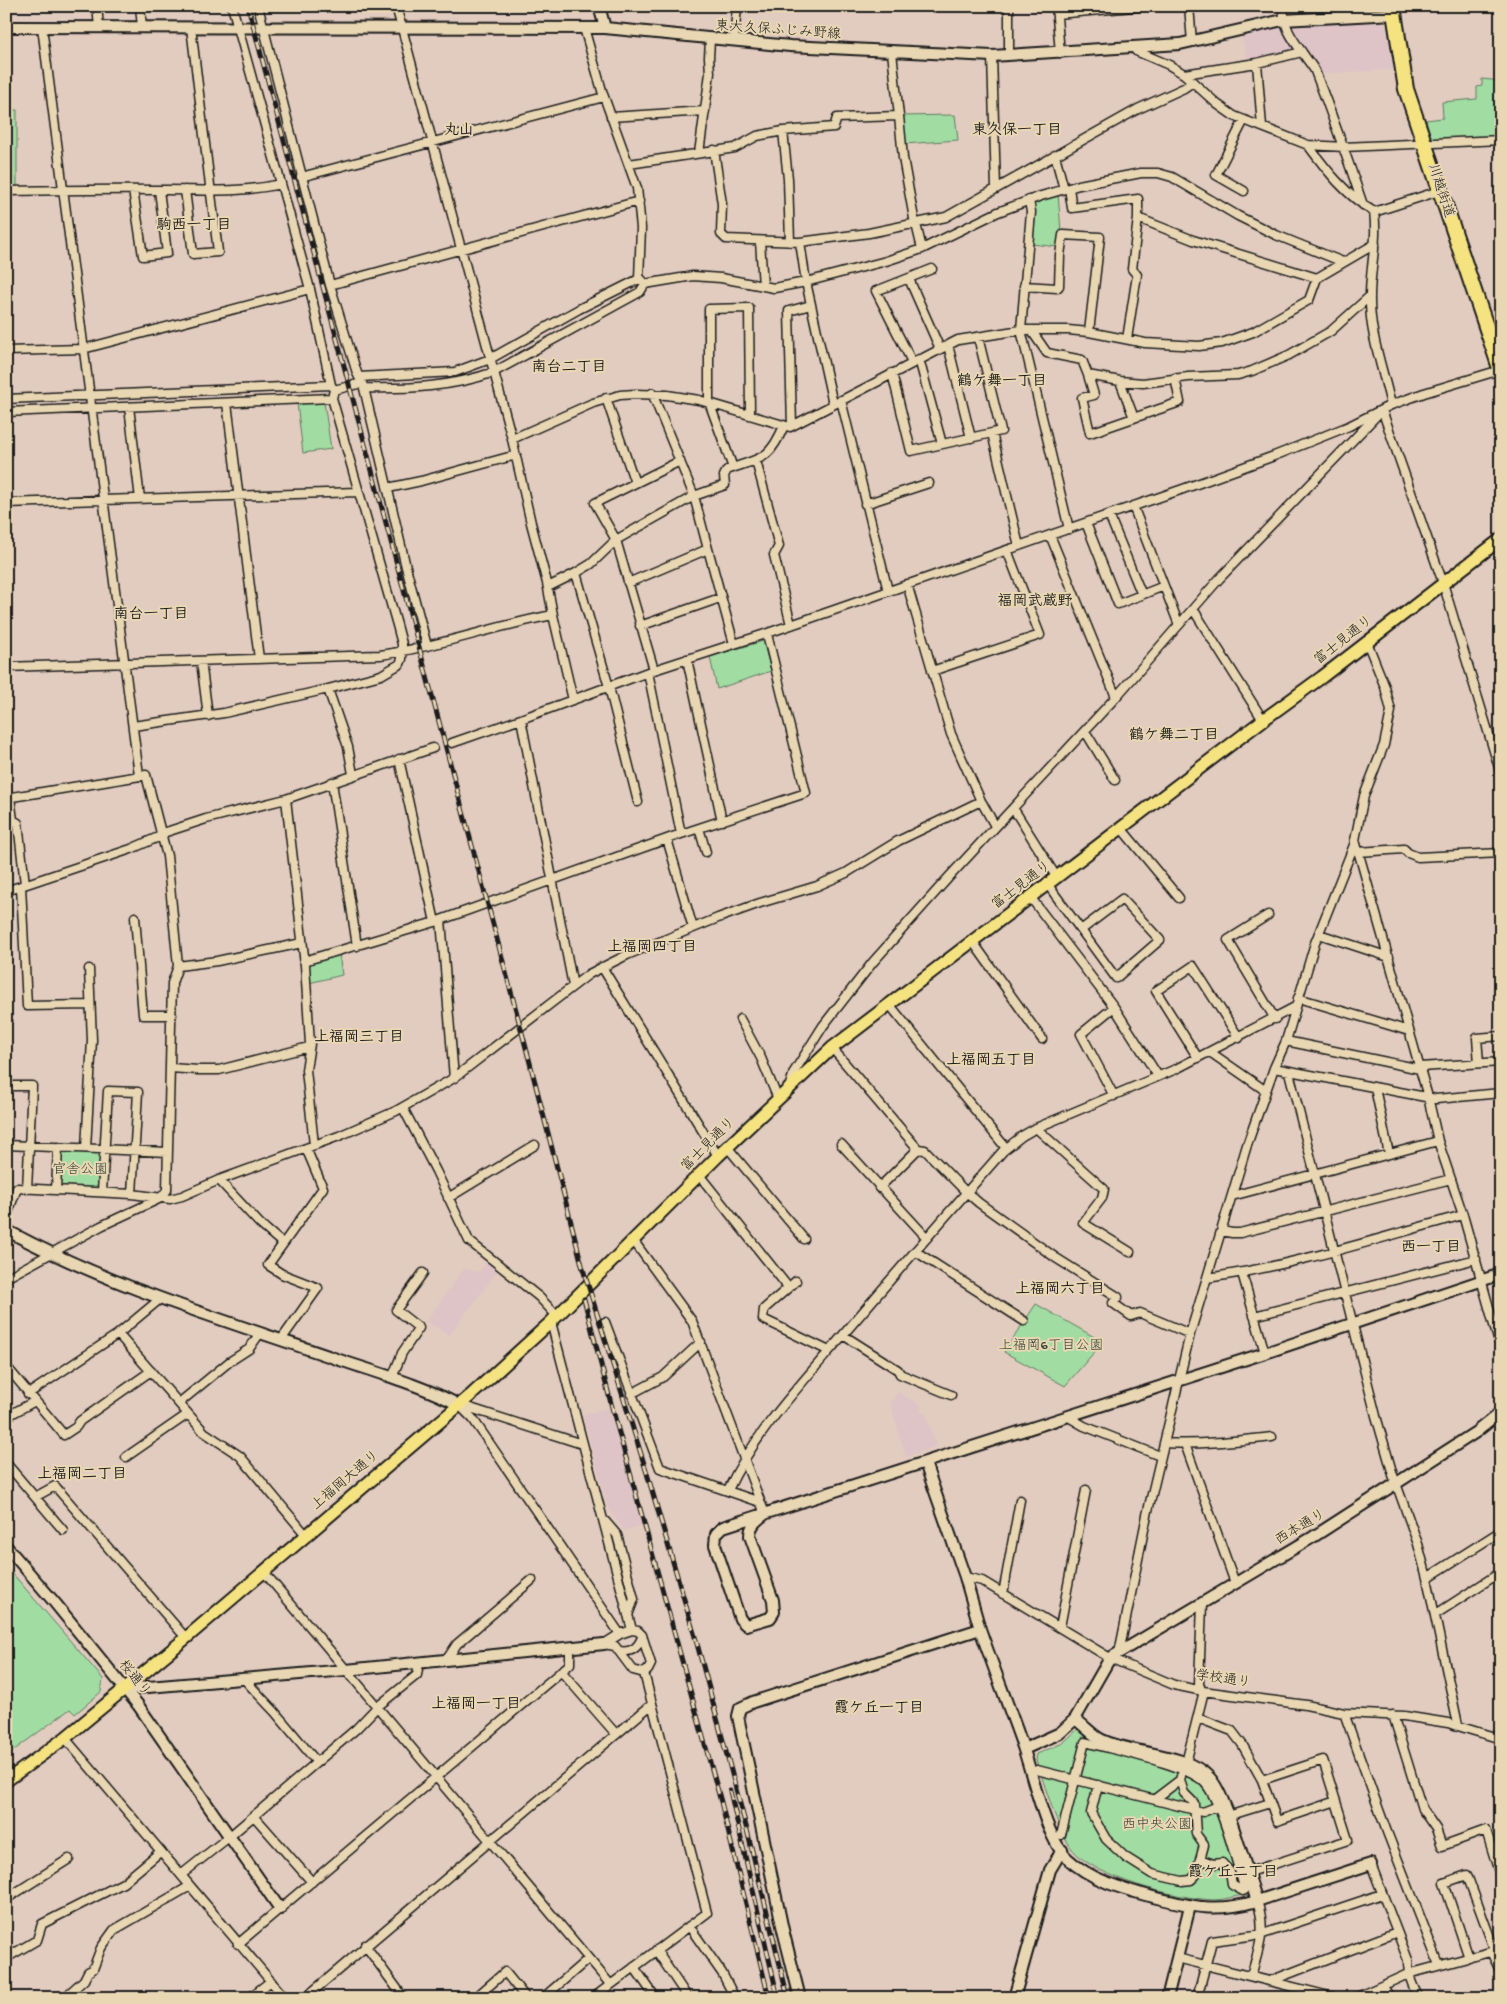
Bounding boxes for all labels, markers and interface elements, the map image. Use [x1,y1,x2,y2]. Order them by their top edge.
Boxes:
street label: 東大久保ふじみ野線 [715,18,841,44]
district label: 東久保一丁目 [972,121,1062,140]
district label: 丸山 [444,122,474,140]
street label: 川越街道 [1423,162,1457,220]
district label: 駒西一丁目 [156,216,232,235]
district label: 南台二丁目 [531,358,607,377]
district label: 鶴ケ舞一丁目 [957,372,1047,391]
district label: 福岡武蔵野 [997,592,1073,611]
district label: 南台一丁目 [113,605,189,624]
street label: 富士見通り [1311,613,1377,669]
district label: 鶴ケ舞二丁目 [1129,726,1219,745]
street label: 富士見通り [989,858,1055,914]
district label: 上福岡四丁目 [607,939,697,957]
district label: 上福岡三丁目 [314,1029,404,1047]
district label: 上福岡五丁目 [946,1052,1036,1070]
street label: 富士見通り [678,1114,740,1176]
park label: 官舎公園 [52,1162,108,1179]
district label: 西一丁目 [1401,1239,1461,1257]
district label: 上福岡六丁目 [1015,1281,1105,1299]
park label: 上福岡6丁目公園 [998,1338,1104,1355]
street label: 上福岡大通り [308,1447,384,1515]
district label: 上福岡二丁目 [37,1466,127,1484]
street label: 西本通り [1273,1506,1329,1550]
street label: 桜通り [114,1657,154,1701]
street label: 学校通り [1194,1668,1252,1692]
district label: 上福岡一丁目 [431,1696,521,1714]
district label: 霞ケ丘一丁目 [834,1699,924,1718]
park label: 西中央公園 [1122,1817,1192,1834]
district label: 霞ケ丘二丁目 [1188,1863,1278,1882]

